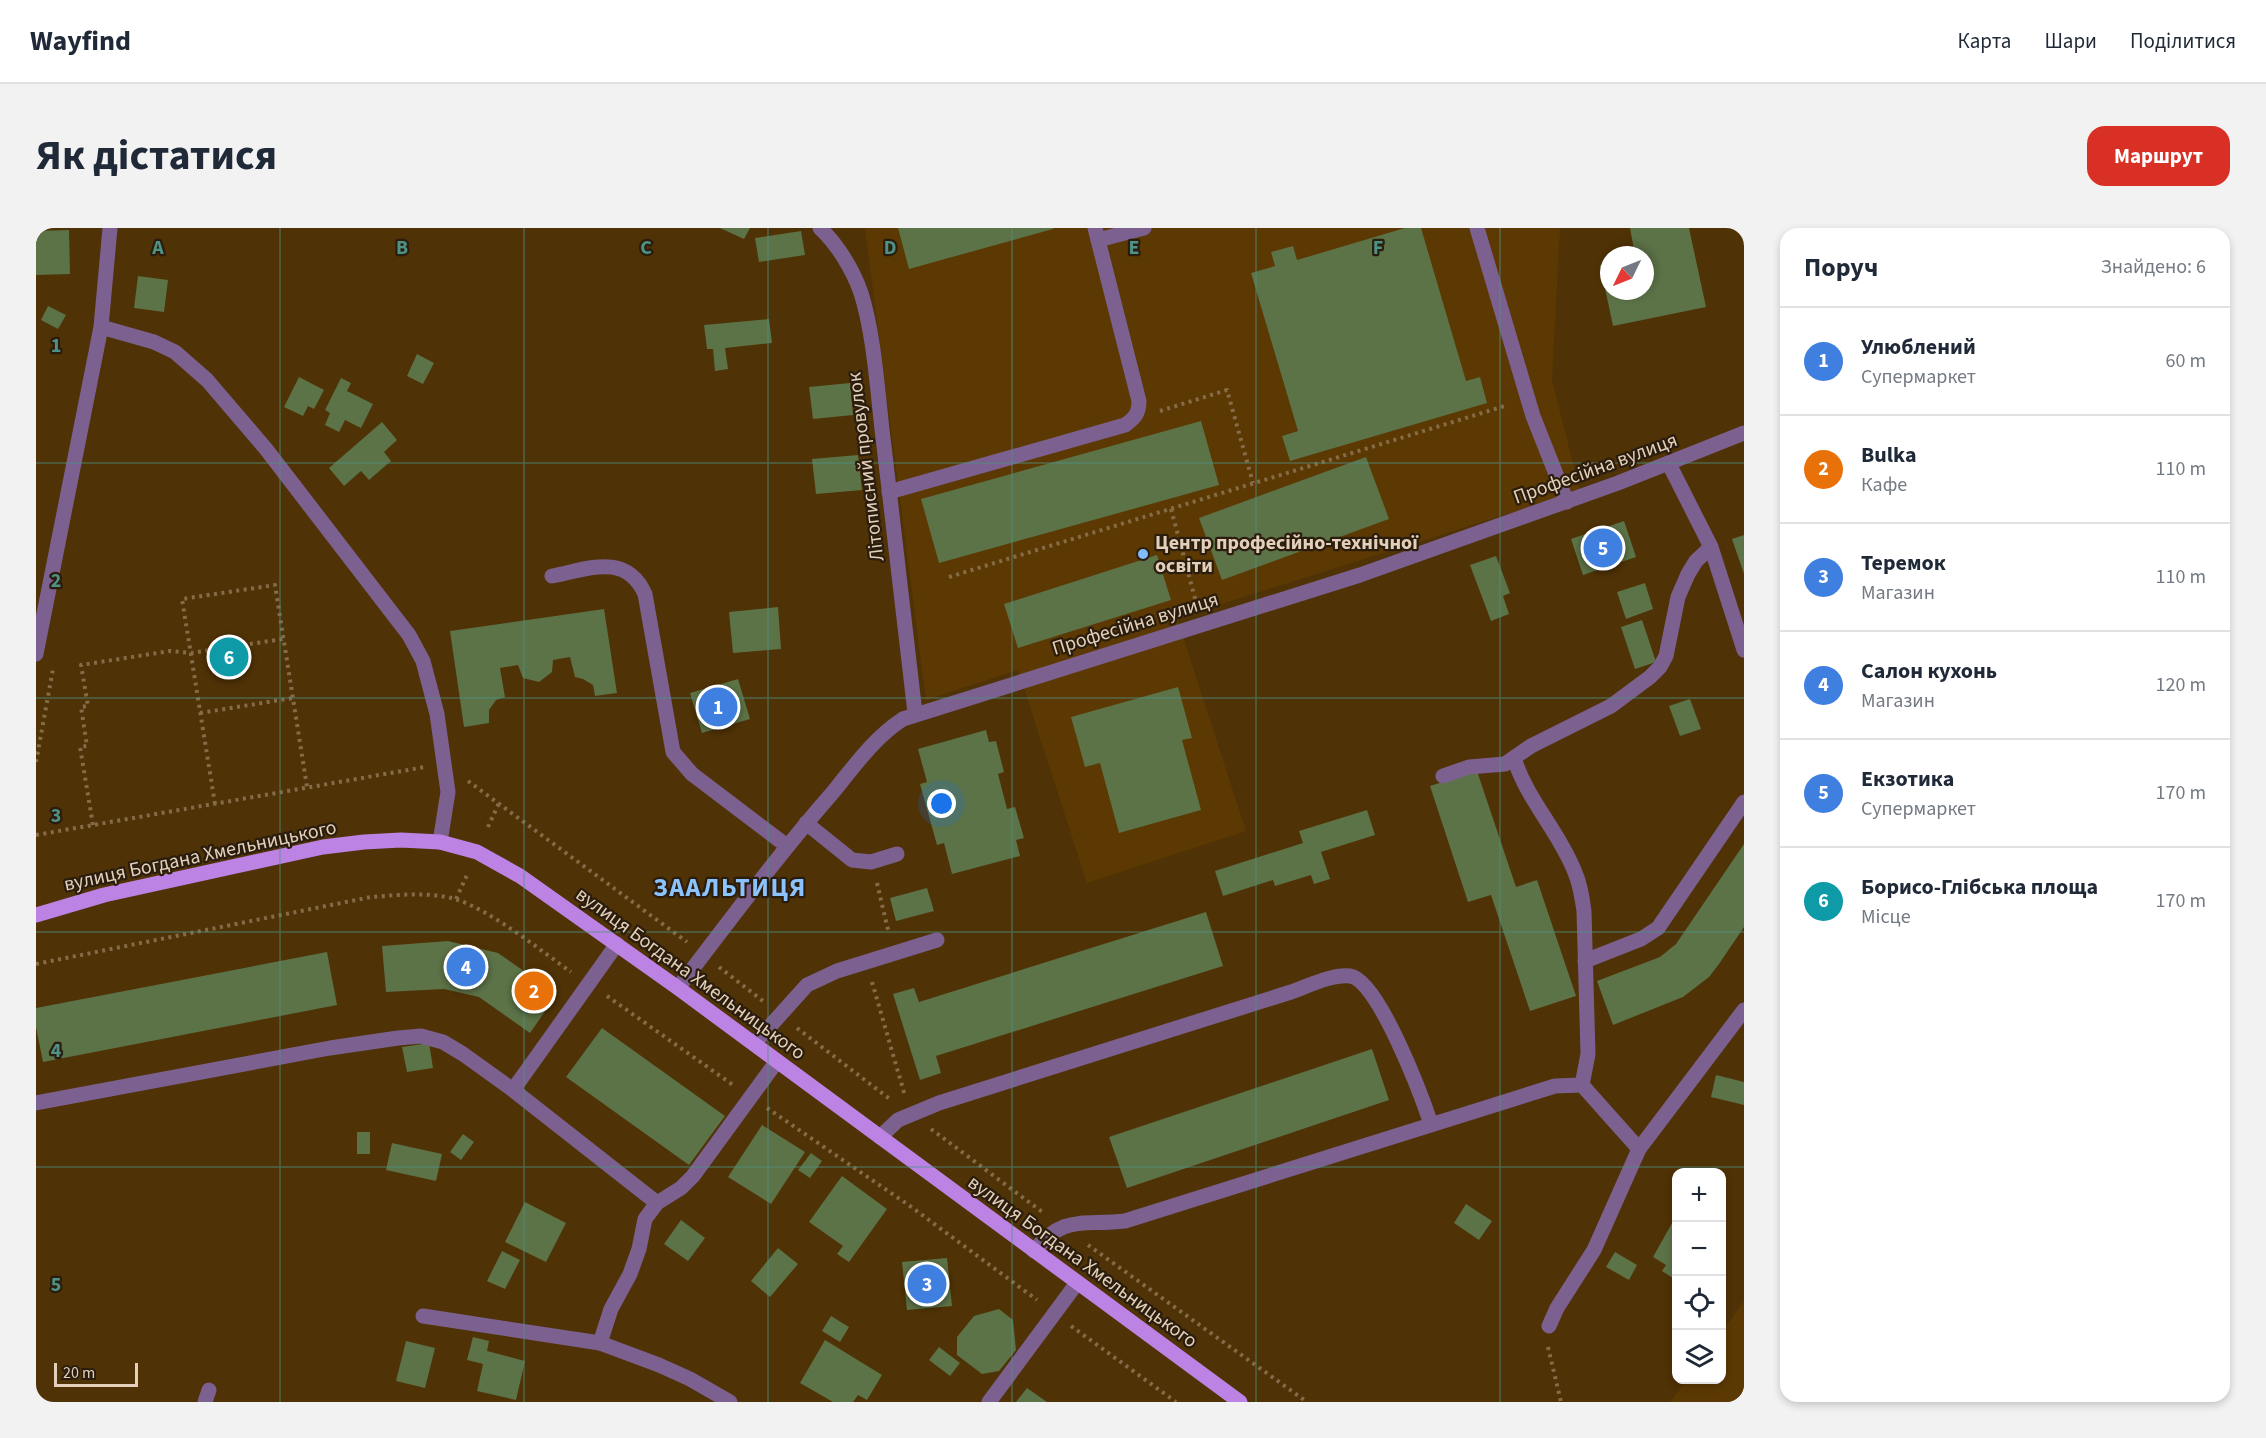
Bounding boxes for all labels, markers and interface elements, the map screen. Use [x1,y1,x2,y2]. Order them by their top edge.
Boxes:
text: Wayfind [30,21,131,61]
text: Карта [1958,26,2011,56]
text: Шари [2044,26,2097,56]
text: Поділитися [2130,26,2236,56]
text: Як дістатися [36,126,277,186]
button: Маршрут [2087,126,2230,186]
text: A [151,234,164,262]
text: B [396,234,408,262]
text: C [640,234,652,262]
text: D [884,234,896,262]
text: E [1129,234,1139,262]
text: F [1373,234,1383,262]
north arrow [1600,246,1654,300]
text: Поруч [1804,249,1878,286]
text: Знайдено: 6 [2101,253,2206,281]
text: Улюблений [1861,331,1976,363]
text: 1 [51,332,61,360]
text: 1 [1818,347,1829,375]
text: 60 m [2166,347,2206,375]
text: Супермаркет [1861,363,1976,391]
street label: Літописний провулок [840,371,891,563]
street label: Професійна вулиця [1509,426,1681,512]
text: Bulka [1861,439,1917,471]
text: 2 [1818,455,1829,483]
text: 110 m [2156,455,2206,483]
text: Кафе [1861,471,1907,499]
pin: 5 [1584,526,1622,570]
place label: Центр професійно-технічної освіти [1155,529,1419,580]
marker: Центр професійно-технічної освіти [1136,547,1150,561]
text: Теремок [1861,547,1946,579]
text: 3 [1818,563,1829,591]
text: 110 m [2156,563,2206,591]
text: 2 [51,567,61,595]
text: Магазин [1861,579,1935,607]
street label: Професійна вулиця [1049,585,1222,663]
pin: 6 [210,634,248,680]
text: Салон кухонь [1861,655,1997,687]
text: 4 [1818,671,1829,699]
text: 120 m [2156,671,2206,699]
pin: 1 [698,684,738,730]
text: Магазин [1861,687,1935,715]
text: Екзотика [1861,763,1954,795]
text: 5 [1818,779,1829,807]
text: 170 m [2156,779,2206,807]
your location [927,789,956,818]
text: Супермаркет [1861,795,1976,823]
text: 3 [51,802,61,830]
street label: вулиця Богдана Хмельницького [61,813,339,899]
district label: ЗААЛЬТИЦЯ [653,869,807,906]
text: Борисо-Глібська площа [1861,871,2098,903]
street label: вулиця Богдана Хмельницького [570,881,811,1067]
text: 6 [1818,887,1829,915]
text: 170 m [2156,887,2206,915]
text: Місце [1861,903,1911,931]
pin: 4 [446,944,486,990]
pin: 2 [514,968,554,1014]
text: 4 [51,1037,62,1065]
map controls [1672,1168,1726,1384]
button: + [1672,1168,1726,1222]
street label: вулиця Богдана Хмельницького [962,1169,1203,1355]
button: − [1672,1222,1726,1276]
pin: 3 [908,1262,946,1306]
text: 5 [51,1271,61,1299]
button: locate [1672,1276,1726,1330]
button: layers [1672,1330,1726,1384]
scale bar [54,1360,138,1388]
text: 20 m [63,1362,95,1384]

